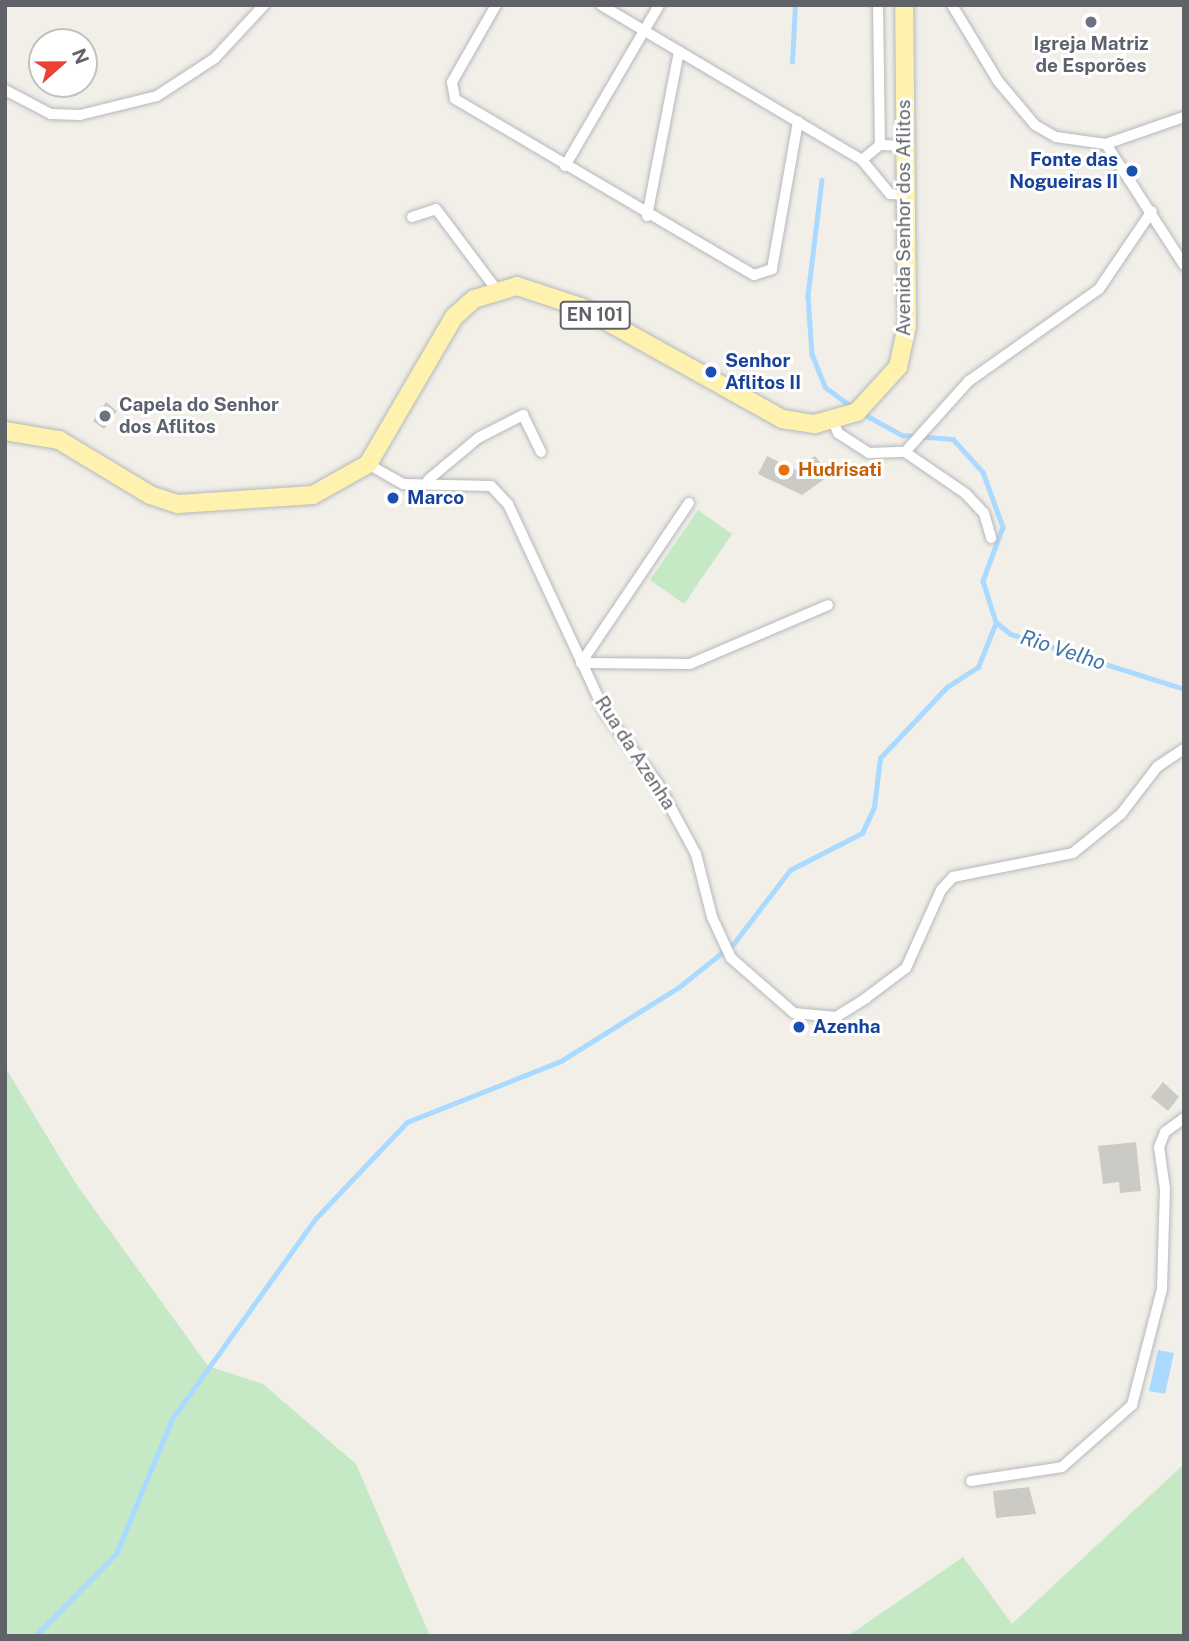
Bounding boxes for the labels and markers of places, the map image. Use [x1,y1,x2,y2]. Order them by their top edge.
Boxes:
marker: Igreja Matriz de Esporões [1083,14,1099,30]
place label: Igreja Matriz de Esporões [1033,33,1149,77]
place label: Fonte das Nogueiras II [1009,149,1118,193]
marker: Fonte das Nogueiras II [1124,163,1140,179]
place label: Senhor Aflitos II [725,350,801,394]
marker: Senhor Aflitos II [703,364,719,380]
place label: Capela do Senhor dos Aflitos [119,394,279,438]
marker: Capela do Senhor dos Aflitos [97,408,113,424]
place label: Hudrisati [798,459,882,481]
marker: Hudrisati [776,462,792,478]
place label: Marco [407,487,464,509]
marker: Marco [385,490,401,506]
place label: Azenha [813,1016,880,1038]
marker: Azenha [791,1019,807,1035]

